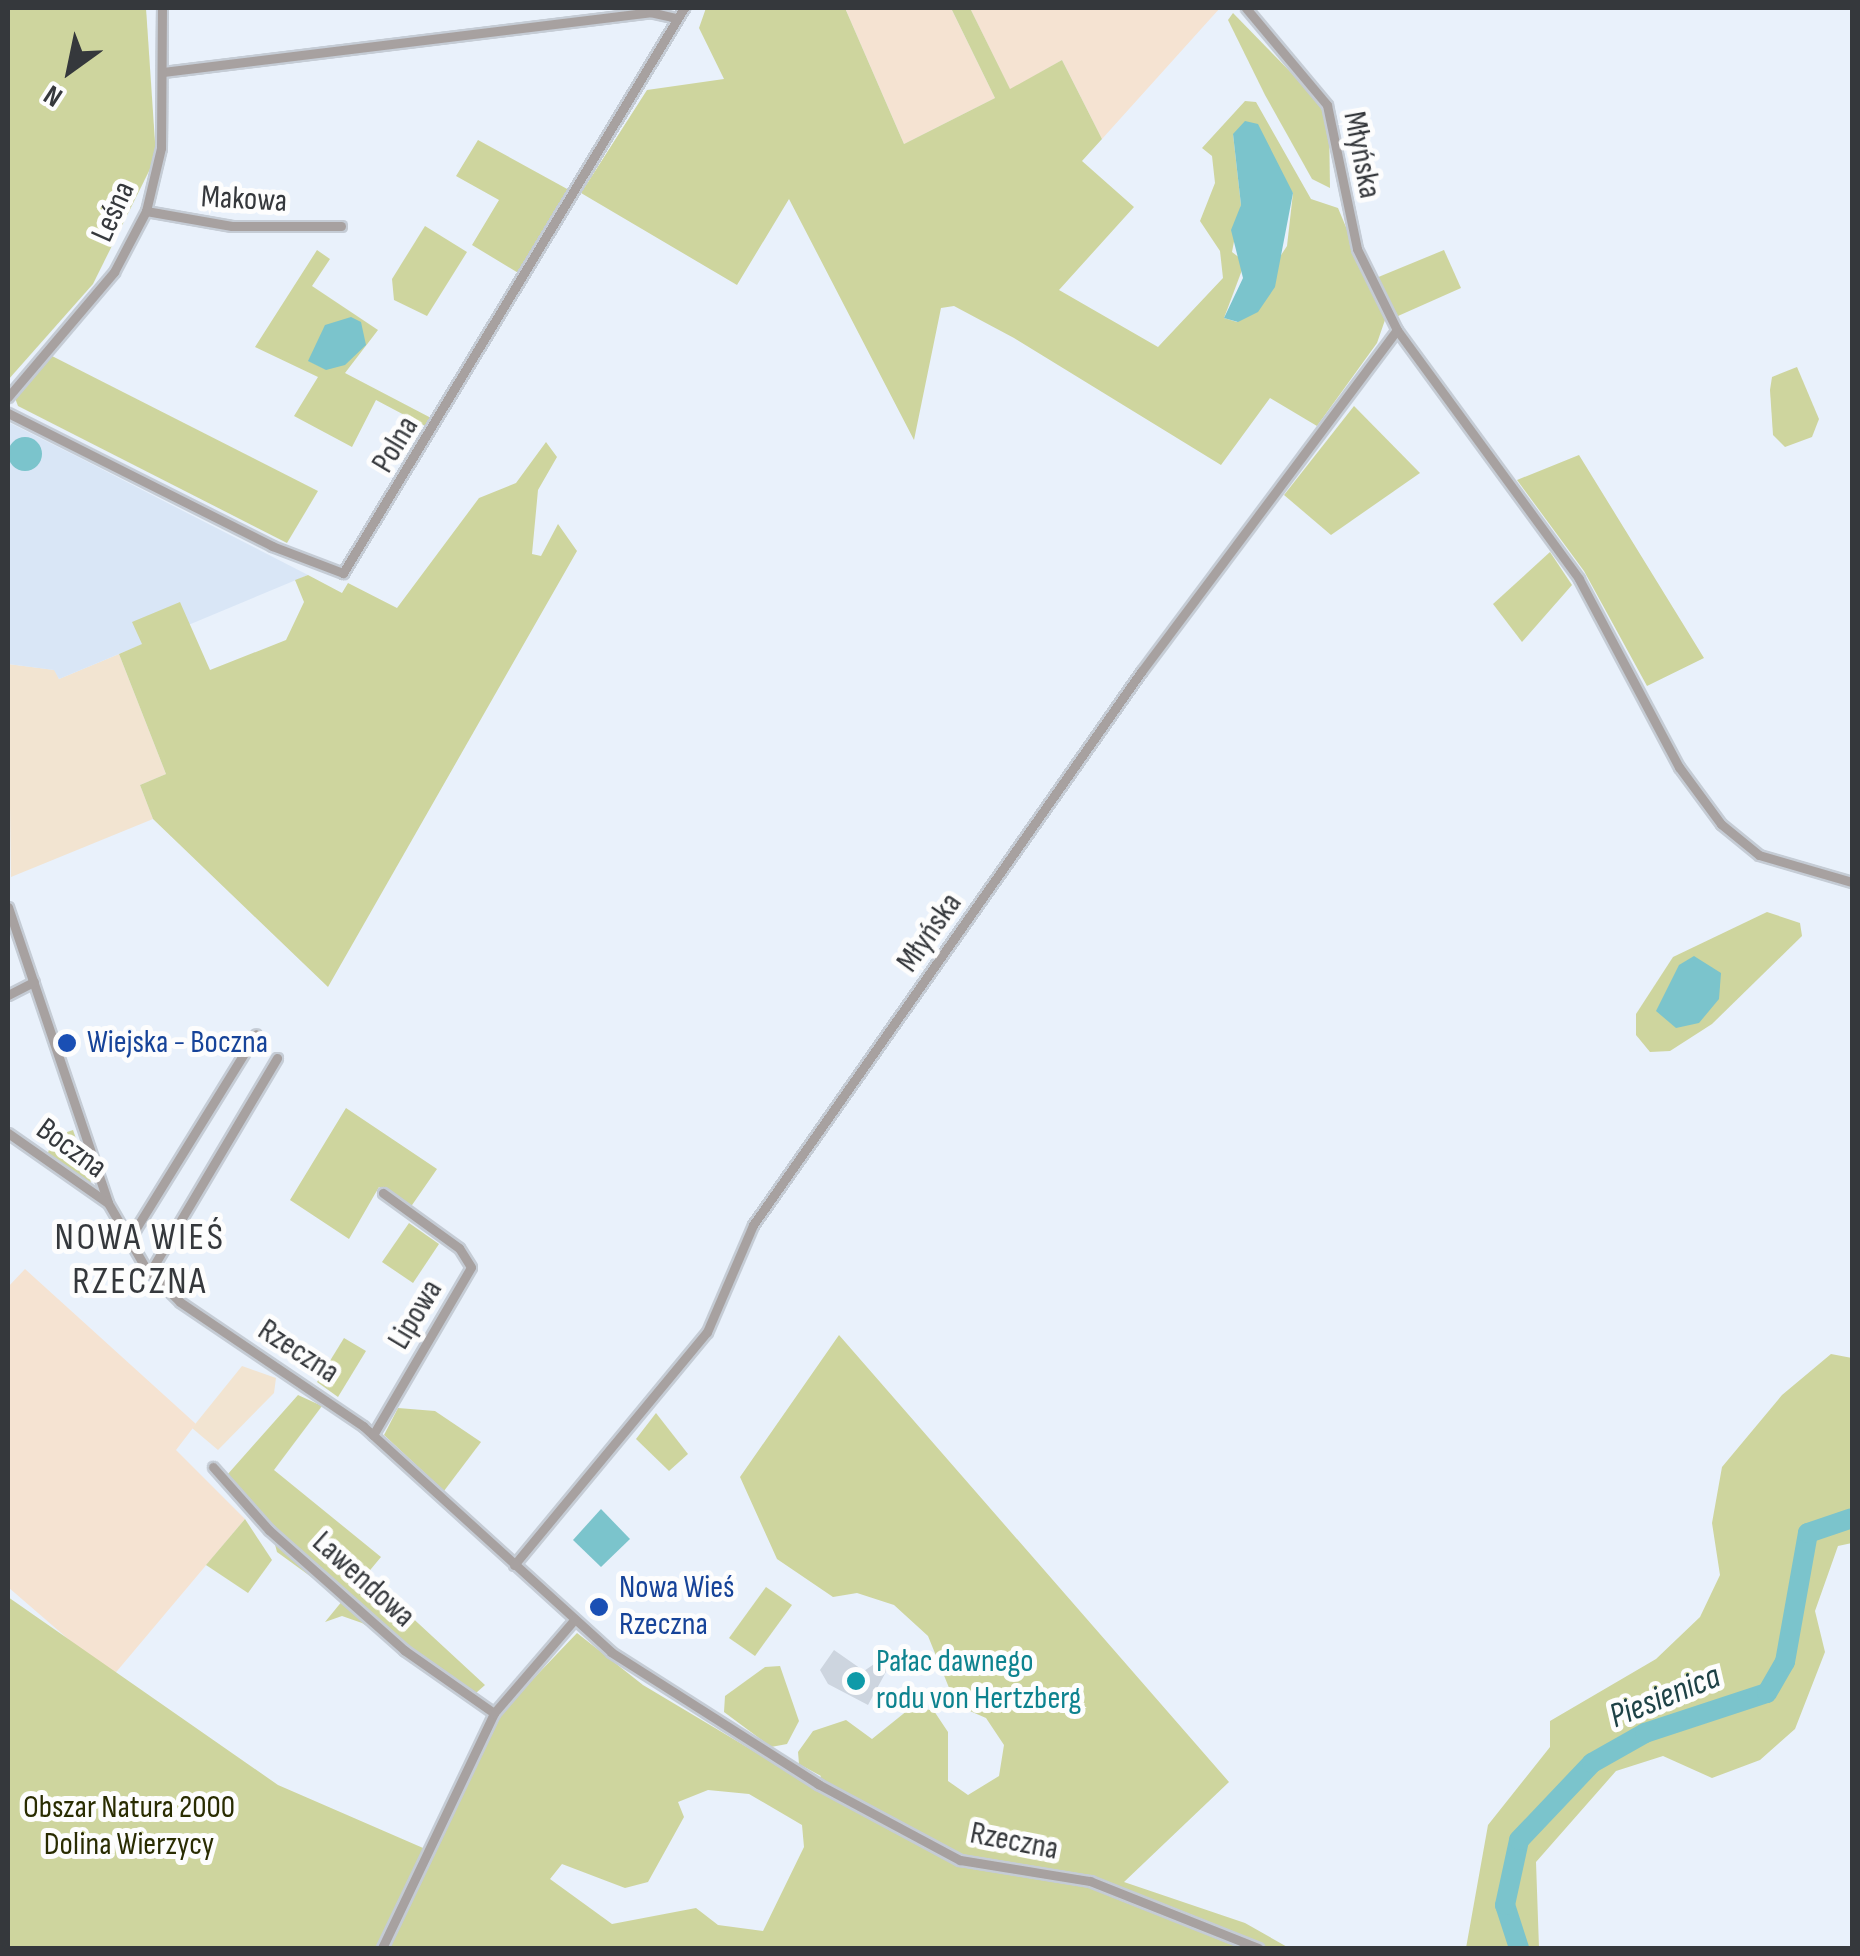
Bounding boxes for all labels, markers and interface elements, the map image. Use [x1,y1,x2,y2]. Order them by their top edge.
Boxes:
north arrow [20,20,120,120]
text: N [38,78,69,113]
street label: Młyńska [1334,108,1388,202]
street label: Leśna [84,176,144,248]
street label: Makowa [200,179,288,221]
street label: Polna [364,410,428,480]
street label: Młyńska [889,886,971,980]
place label: Wiejska - Boczna [87,1024,268,1062]
marker: Wiejska - Boczna [56,1032,78,1054]
street label: Boczna [28,1111,114,1187]
district label: NOWA WIEŚ RZECZNA [55,1215,225,1304]
street label: Lipowa [380,1273,452,1357]
street label: Rzeczna [250,1312,346,1392]
street label: Lawendowa [304,1524,422,1636]
place label: Nowa Wieś Rzeczna [619,1570,735,1645]
marker: Nowa Wieś Rzeczna [588,1596,610,1618]
place label: Pałac dawnego rodu von Hertzberg [876,1644,1081,1719]
water label: Piesienica [1603,1656,1727,1738]
marker: Pałac dawnego rodu von Hertzberg [845,1670,867,1692]
park label: Obszar Natura 2000 Dolina Wierzycy [23,1790,235,1865]
street label: Rzeczna [967,1815,1061,1869]

